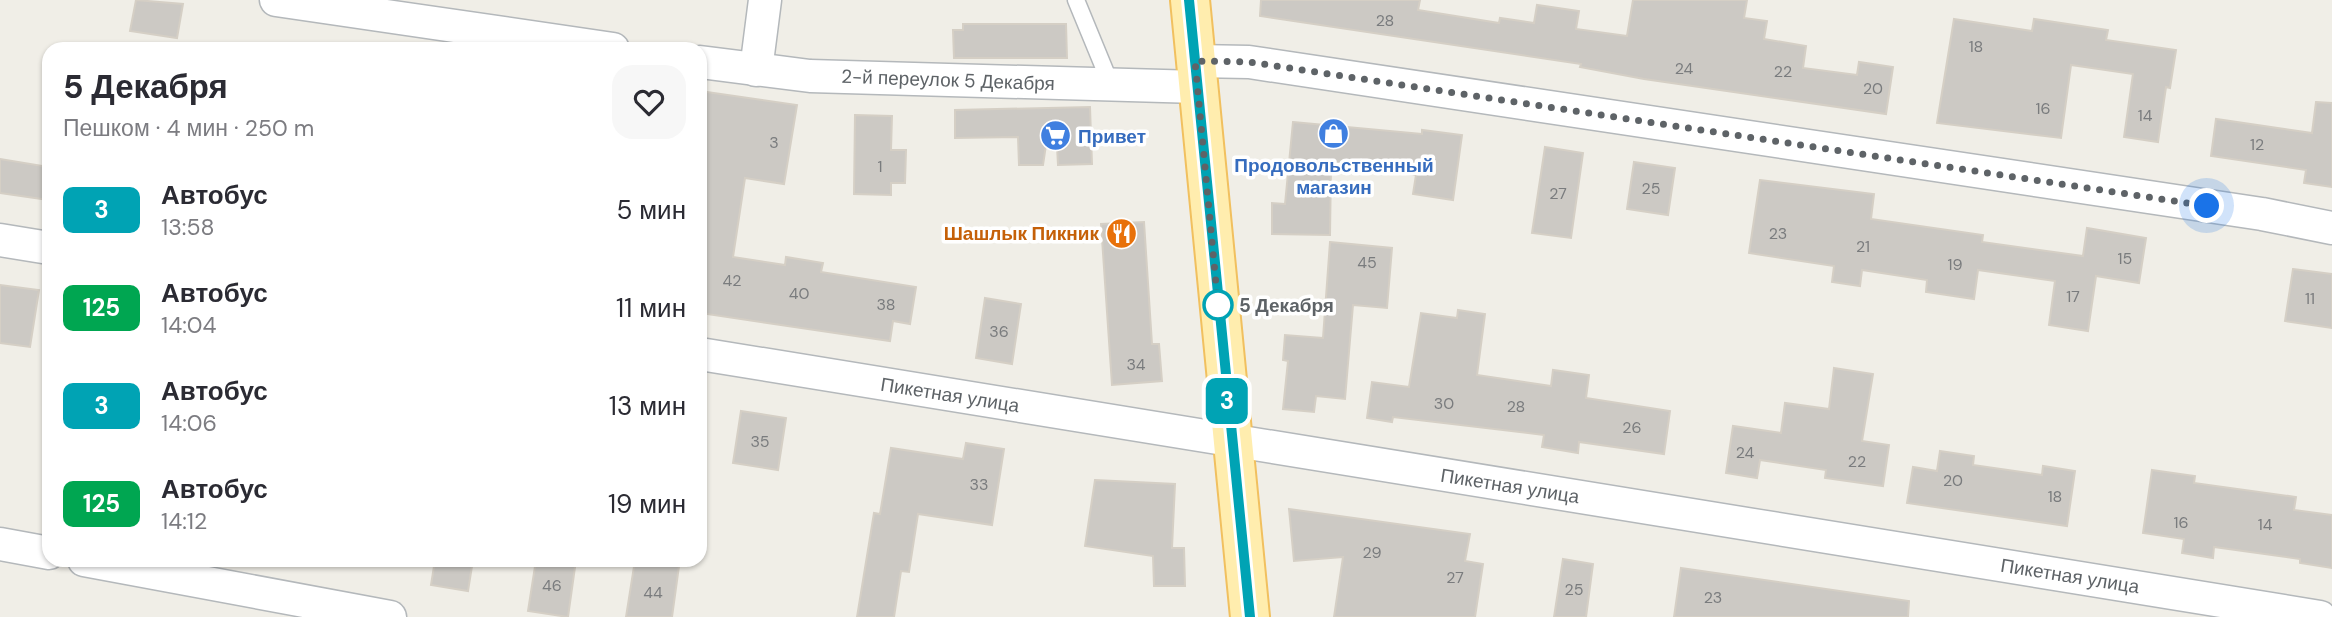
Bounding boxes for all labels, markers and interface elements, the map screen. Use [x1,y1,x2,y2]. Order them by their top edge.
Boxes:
house number: 28 [1376,10,1394,31]
house number: 18 [1969,36,1983,57]
house number: 24 [1675,58,1694,79]
house number: 22 [1774,61,1792,82]
street label: 2-й переулок 5 Декабря [841,64,1055,96]
text: 5 Декабря [63,65,228,108]
button: heart [612,65,686,139]
house number: 20 [1863,78,1883,99]
house number: 16 [2035,98,2051,119]
house number: 14 [2138,105,2153,126]
text: Пешком · 4 мин · 250 m [63,113,314,143]
shop icon: Продовольственный магазин [1317,117,1351,151]
supermarket icon: Привет [1038,119,1072,153]
place label: Привет [1078,124,1146,149]
house number: 3 [769,132,779,153]
house number: 12 [2250,134,2264,155]
place label: Продовольственный магазин [1234,153,1434,200]
house number: 1 [878,156,883,177]
text: Автобус [161,178,268,212]
house number: 25 [1642,178,1660,199]
house number: 27 [1549,183,1567,204]
your location [2189,188,2224,223]
text: 5 мин [616,193,686,227]
text: 3 [94,194,109,225]
text: 13:58 [161,212,214,242]
restaurant icon: Шашлык Пикник [1105,216,1139,250]
place label: Шашлык Пикник [944,221,1099,246]
house number: 23 [1769,223,1787,244]
house number: 21 [1856,236,1870,257]
house number: 15 [2118,248,2132,269]
house number: 45 [1357,252,1377,273]
house number: 19 [1947,254,1963,275]
house number: 42 [723,270,741,291]
text: Автобус [161,276,268,310]
house number: 40 [789,283,809,304]
house number: 17 [2066,286,2080,307]
house number: 11 [2305,288,2315,309]
marker: 5 Декабря [1203,290,1233,320]
text: 11 мин [616,291,686,325]
text: 125 [83,292,120,323]
place label: 5 Декабря [1239,293,1334,318]
house number: 38 [876,294,896,315]
text: 14:04 [161,310,216,340]
house number: 36 [989,321,1009,342]
house number: 34 [1126,354,1146,375]
street label: Пикетная улица [879,372,1022,418]
text: Автобус [161,374,268,408]
line badge: 3 [1204,378,1250,424]
text: 3 [1220,385,1234,416]
text: 13 мин [609,389,686,423]
text: 3 [94,390,109,421]
house number: 30 [1434,393,1454,414]
house number: 28 [1507,396,1525,417]
text: 14:06 [161,408,217,438]
house number: 26 [1622,417,1642,438]
house number: 35 [750,431,770,452]
house number: 24 [1736,442,1755,463]
house number: 22 [1848,451,1866,472]
street label: Пикетная улица [1439,463,1582,509]
house number: 20 [1943,470,1963,491]
text: Автобус [161,472,268,506]
house number: 33 [970,474,988,495]
house number: 18 [2048,486,2062,507]
text: 19 мин [608,487,686,521]
text: 125 [83,488,120,519]
text: 14:12 [161,506,207,536]
house number: 16 [2173,512,2189,533]
house number: 14 [2258,514,2273,535]
house number: 29 [1362,542,1382,563]
street label: Пикетная улица [1999,553,2142,599]
house number: 27 [1446,567,1464,588]
house number: 46 [542,575,562,596]
house number: 25 [1565,579,1583,600]
house number: 44 [643,582,663,603]
house number: 23 [1704,587,1722,608]

